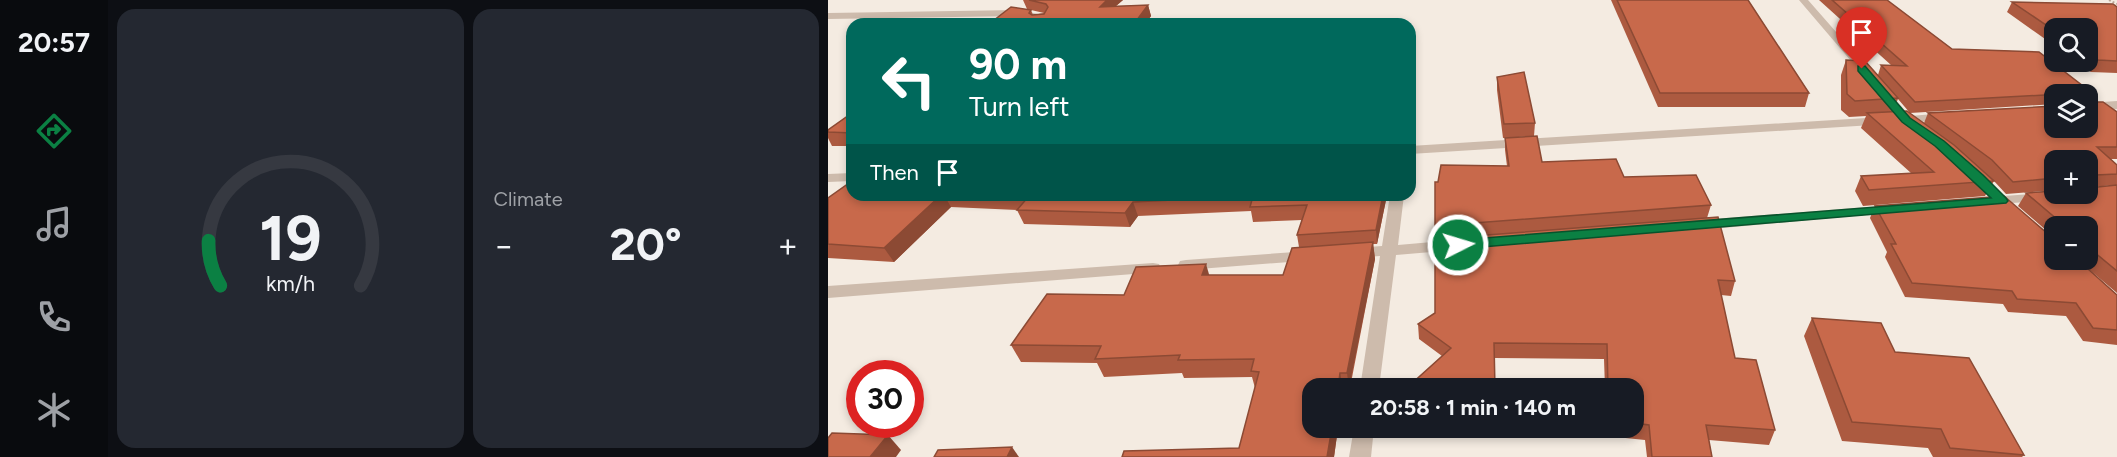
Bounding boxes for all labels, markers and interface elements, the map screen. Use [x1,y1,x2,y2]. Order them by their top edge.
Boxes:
pin [1836,7,1887,69]
icon: arrive [1845,16,1878,49]
map controls [2044,18,2098,270]
button: search [2044,18,2098,72]
text: 20:57 [18,26,90,59]
text: 90 m [969,39,1067,90]
icon: left [870,42,948,120]
button: layers [2044,84,2098,138]
text: Turn left [969,90,1069,123]
icon: directions [33,110,75,152]
button: + [2044,150,2098,204]
icon: arrive [931,156,964,189]
text: Then [870,159,919,186]
text: Climate [494,187,563,211]
text: 19 [259,201,322,276]
icon: music [33,203,75,245]
position arrow [1426,213,1490,277]
button: − [2044,216,2098,270]
text: 20° [610,217,682,271]
text: − [494,226,514,265]
text: + [777,226,798,265]
text: km/h [266,271,315,296]
icon: phone [33,296,75,338]
speed limit sign: 30 [846,360,924,438]
icon: climate [33,389,75,431]
text: 20:58 · 1 min · 140 m [1370,394,1576,421]

